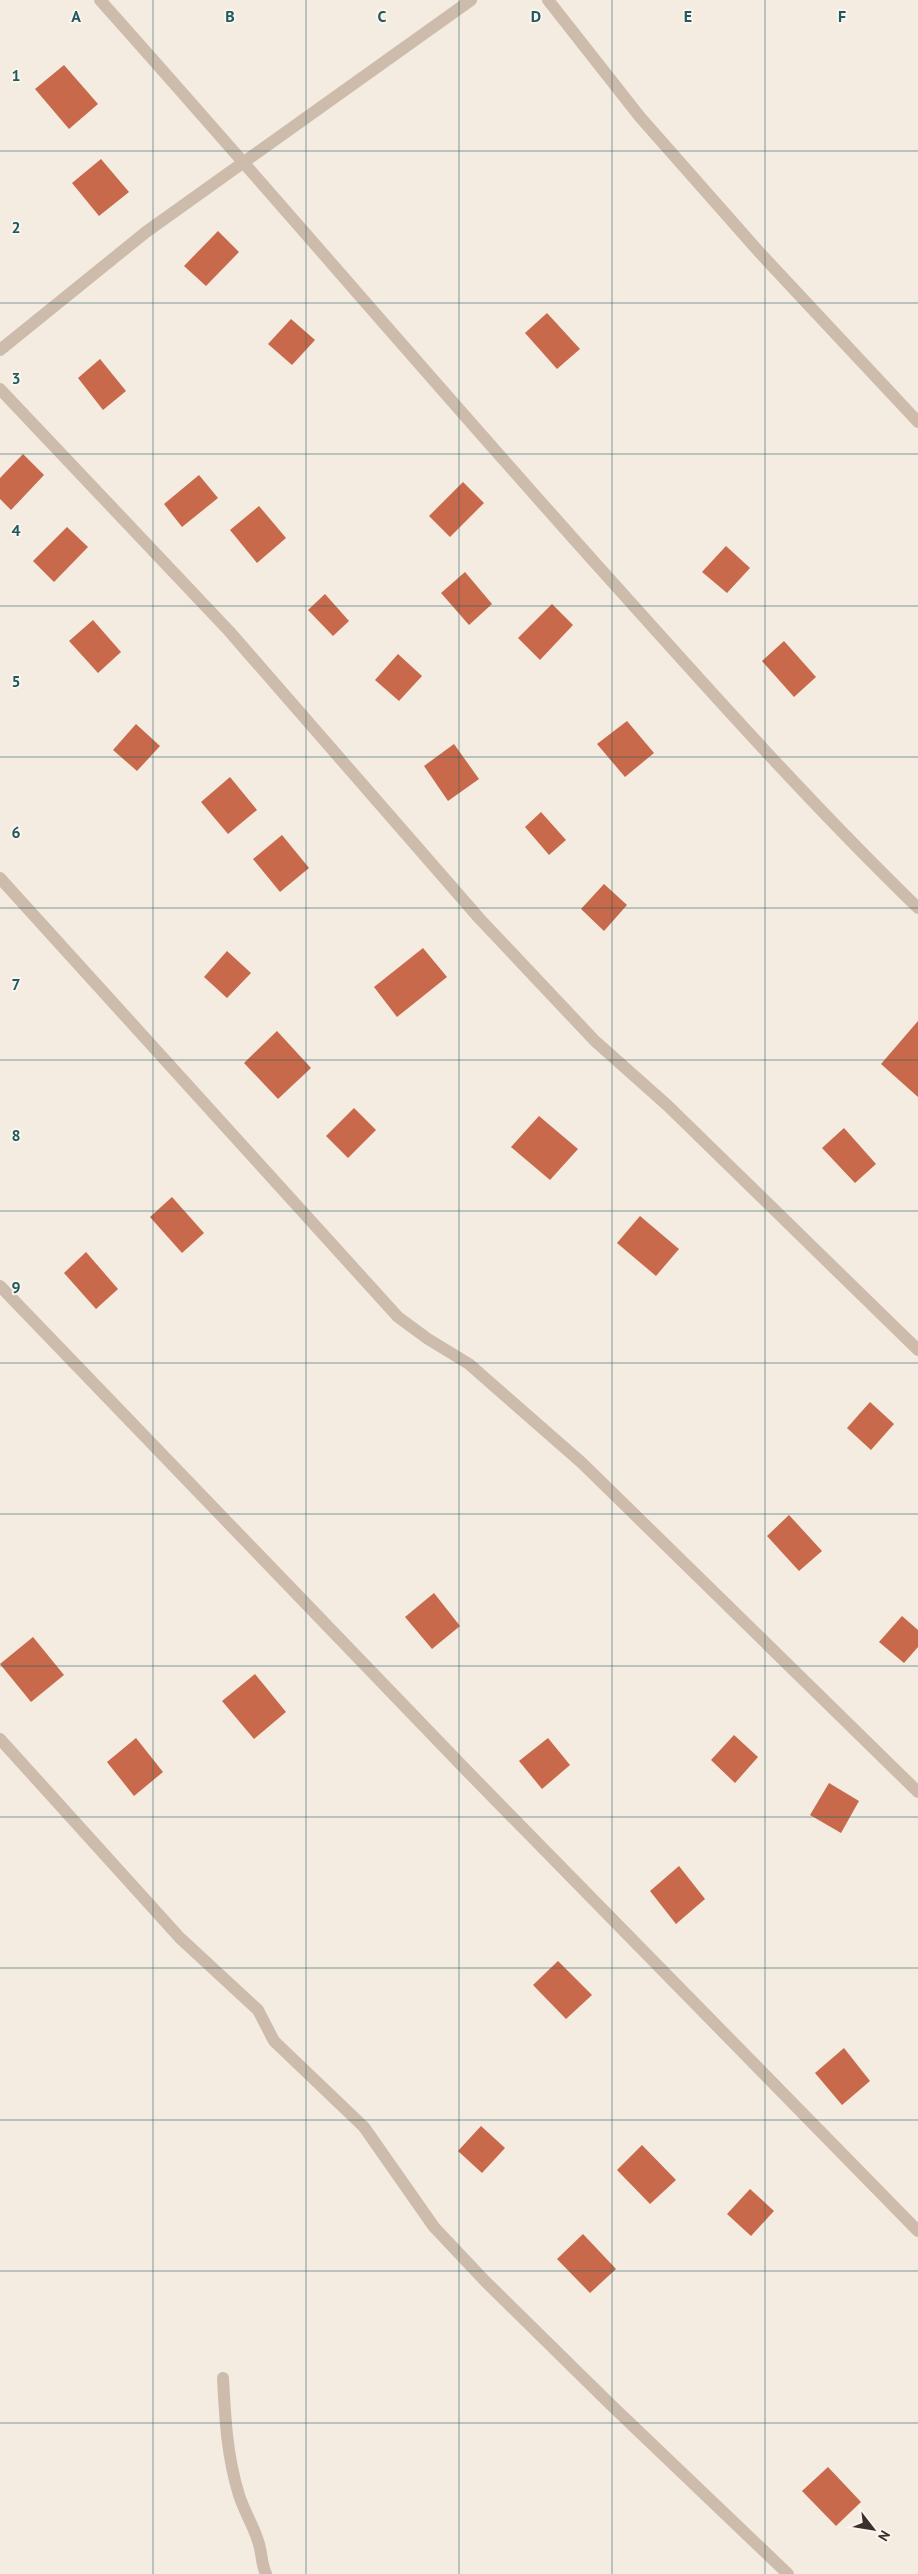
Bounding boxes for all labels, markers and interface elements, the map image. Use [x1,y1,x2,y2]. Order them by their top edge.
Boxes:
text: A [71,6,81,26]
text: B [225,6,235,26]
text: C [378,6,387,26]
text: D [531,6,541,26]
text: E [684,6,692,26]
text: F [838,6,846,26]
text: 1 [11,65,21,85]
text: 2 [11,217,21,237]
text: 3 [11,368,21,388]
text: 4 [11,520,21,540]
text: 5 [11,671,21,691]
text: 6 [11,822,21,842]
text: 7 [11,974,21,994]
text: 8 [11,1125,21,1145]
text: 9 [11,1277,21,1297]
north arrow [848,2504,898,2554]
text: N [874,2527,894,2544]

